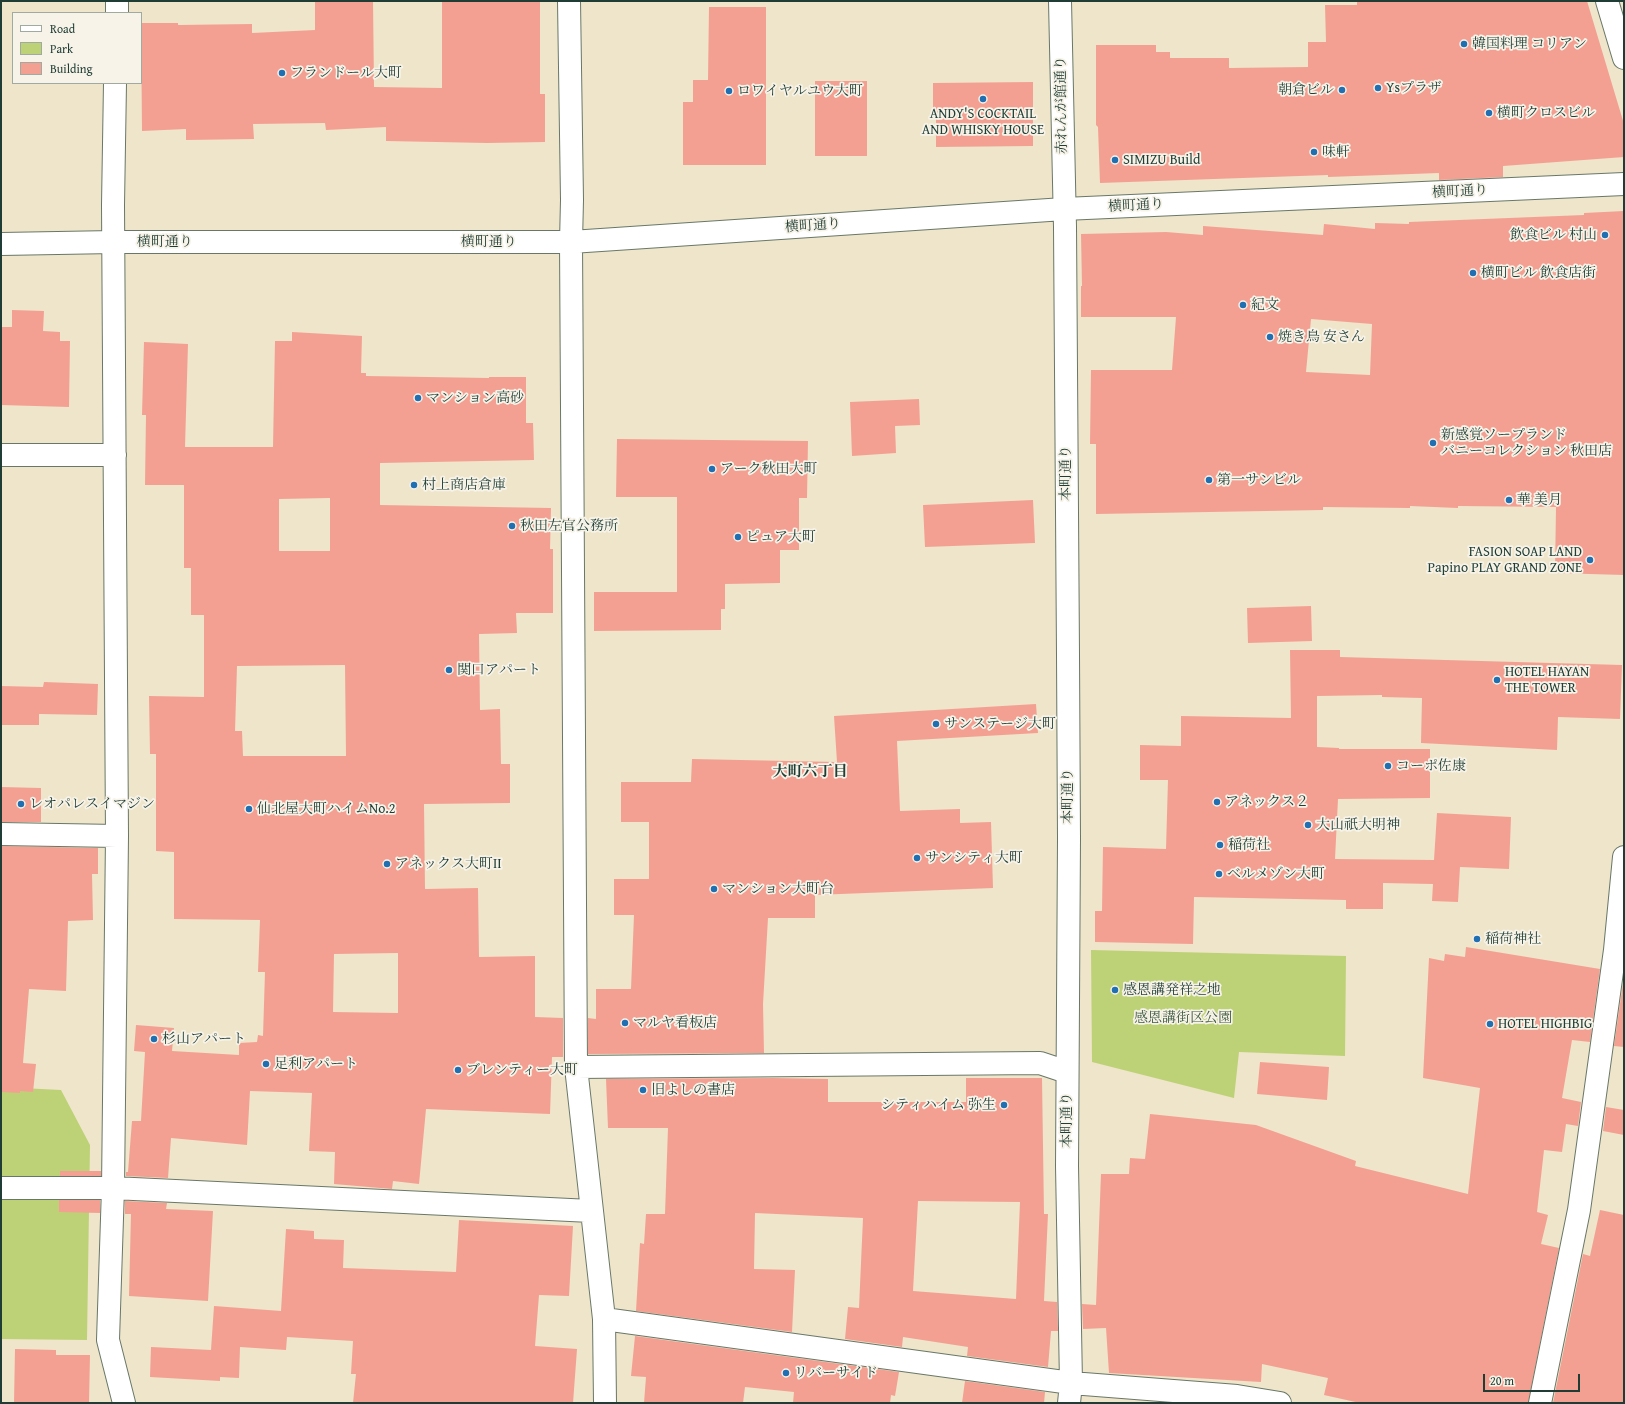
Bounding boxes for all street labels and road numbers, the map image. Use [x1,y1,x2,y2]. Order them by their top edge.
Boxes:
street label: 赤れんが館通り [1053,56,1071,154]
street label: 横町通り [1432,182,1488,202]
street label: 横町通り [1108,196,1164,216]
street label: 横町通り [784,216,842,236]
street label: 横町通り [137,234,193,250]
street label: 横町通り [461,234,517,250]
street label: 本町通り [1058,445,1074,501]
street label: 本町通り [1060,768,1076,824]
street label: 本町通り [1059,1092,1075,1148]

